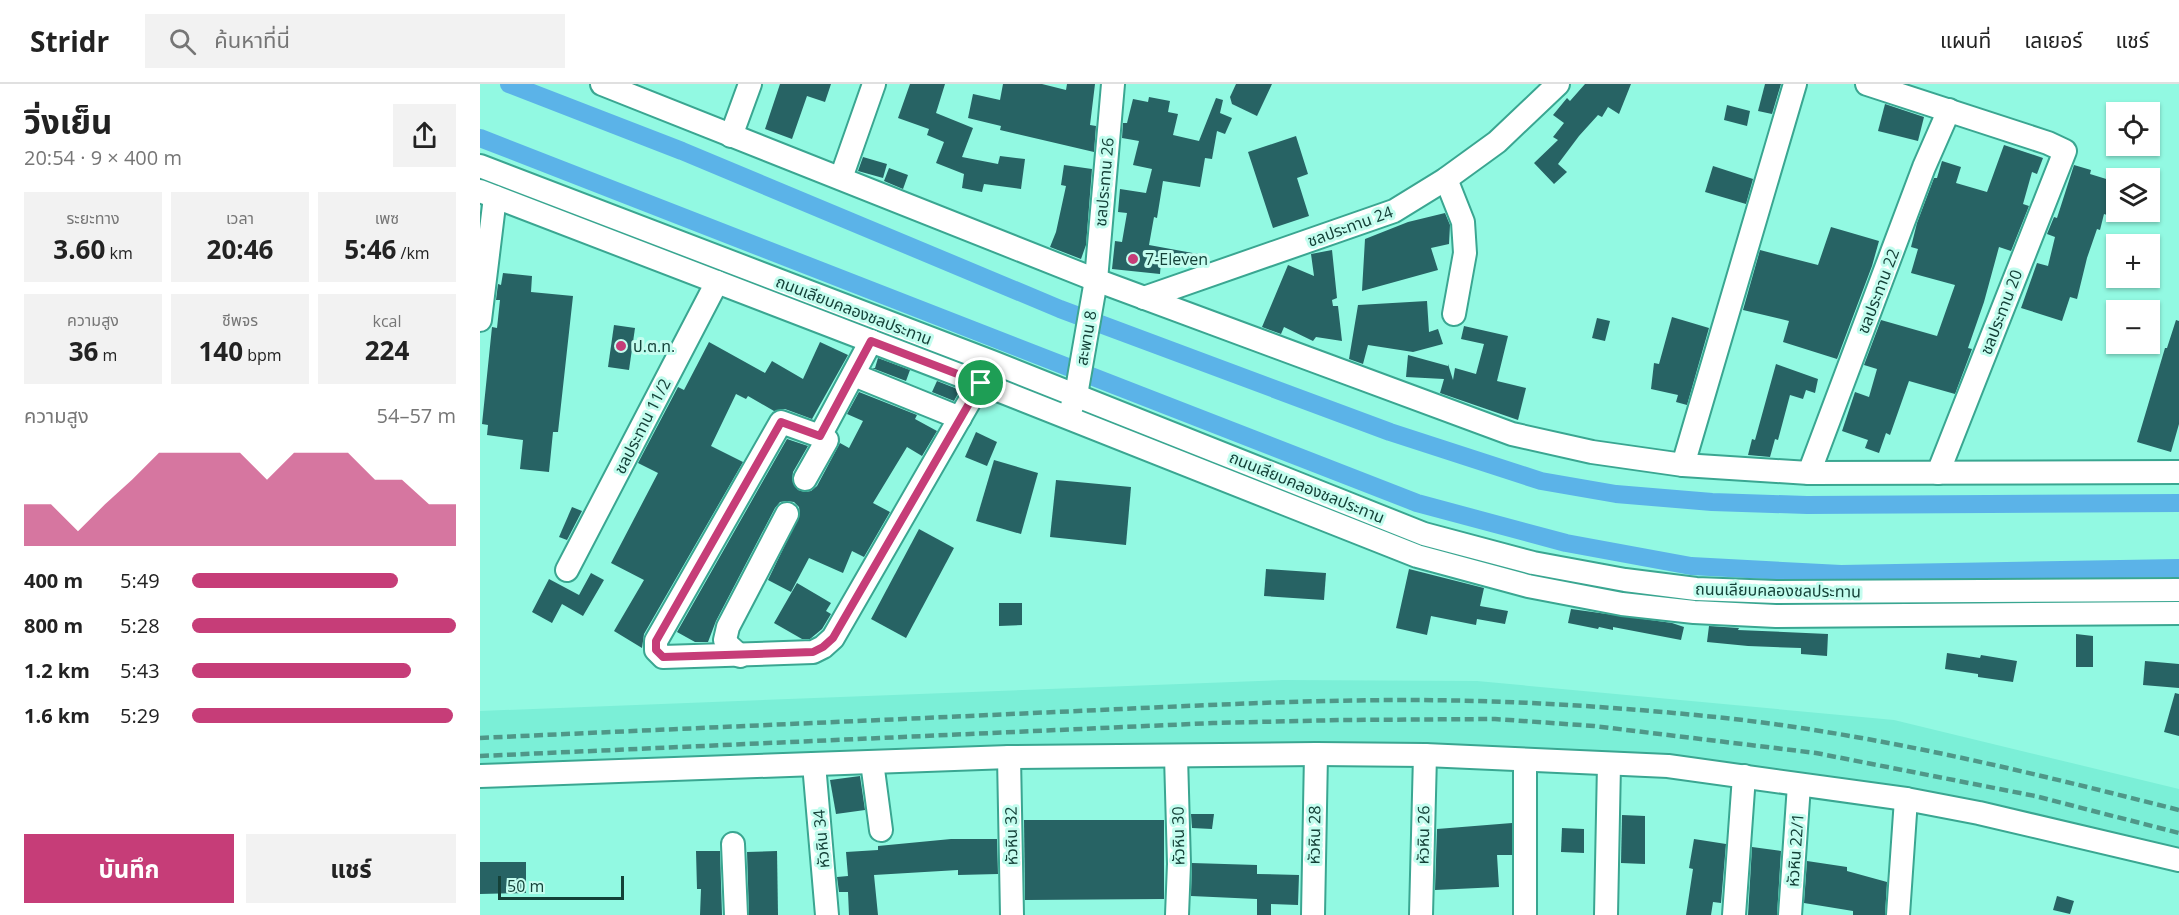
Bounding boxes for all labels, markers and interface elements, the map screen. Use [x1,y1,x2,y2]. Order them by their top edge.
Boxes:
search box [145,14,565,68]
text: Stridr [30,22,109,60]
text: ค้นหาที่นี่ [214,24,290,54]
icon: search [166,25,199,58]
text: แผนที่ [1940,26,1991,54]
text: เลเยอร์ [2024,26,2083,54]
text: แชร์ [2116,26,2149,54]
text: วิ่งเย็น [24,99,112,144]
map controls [2106,102,2160,354]
button: locate [2106,102,2160,156]
button: share [393,104,456,167]
street label: ชลประทาน 26 [1089,137,1119,227]
text: 20:54 · 9 × 400 m [24,144,182,171]
button: layers [2106,168,2160,222]
street label: ชลประทาน 24 [1304,200,1396,252]
text: ระยะทาง [67,207,119,229]
text: เวลา [226,207,254,229]
text: เพซ [375,207,399,229]
text: 3.60 [53,231,105,267]
text: 20:46 [207,231,273,267]
text: 5:46 [344,231,396,267]
button: + [2106,234,2160,288]
text: km [105,242,133,264]
text: /km [396,242,430,264]
street label: ชลประทาน 22 [1852,245,1904,337]
place label: 7-Eleven [1145,248,1208,270]
marker: 7-Eleven [1126,252,1140,266]
street label: ชลประทาน 20 [1975,266,2027,358]
street label: ถนนเลียบคลองชลประทาน [773,270,935,350]
button: − [2106,300,2160,354]
text: ความสูง [67,309,119,331]
text: ชีพจร [222,309,258,331]
street label: สะพาน 8 [1070,309,1102,367]
text: kcal [373,310,402,332]
text: 224 [365,332,409,368]
text: 36 [69,333,98,369]
text: 140 [198,333,243,369]
place label: ป.ต.ท. [633,335,675,357]
marker: ป.ต.ท. [614,339,628,353]
text: m [98,344,117,366]
text: bpm [243,344,282,366]
pin [955,357,1006,408]
icon: arrive [964,366,997,399]
street label: ชลประทาน 11/2 [609,375,675,477]
text: ความสูง [24,402,89,429]
text: 54–57 m [377,402,456,429]
street label: ถนนเลียบคลองชลประทาน [1226,446,1388,528]
text: 400 m [24,567,83,594]
text: 5:49 [120,567,160,594]
street label: ถนนเลียบคลองชลประทาน [1695,578,1861,602]
text: 800 m [24,612,83,639]
text: 5:28 [120,612,160,639]
text: 1.2 km [24,657,90,684]
text: 5:43 [120,657,160,684]
text: 1.6 km [24,702,90,729]
text: 5:29 [120,702,160,729]
street label: หัวหิน 28 [1302,805,1326,865]
street label: หัวหิน 26 [1411,805,1435,865]
street label: หัวหิน 32 [999,806,1023,866]
street label: หัวหิน 30 [1166,806,1190,866]
street label: หัวหิน 34 [807,809,835,869]
street label: หัวหิน 22/1 [1781,812,1809,888]
button: บันทึก [24,834,234,903]
button: แชร์ [246,834,456,903]
scale bar [498,873,624,900]
text: 50 m [507,875,544,897]

